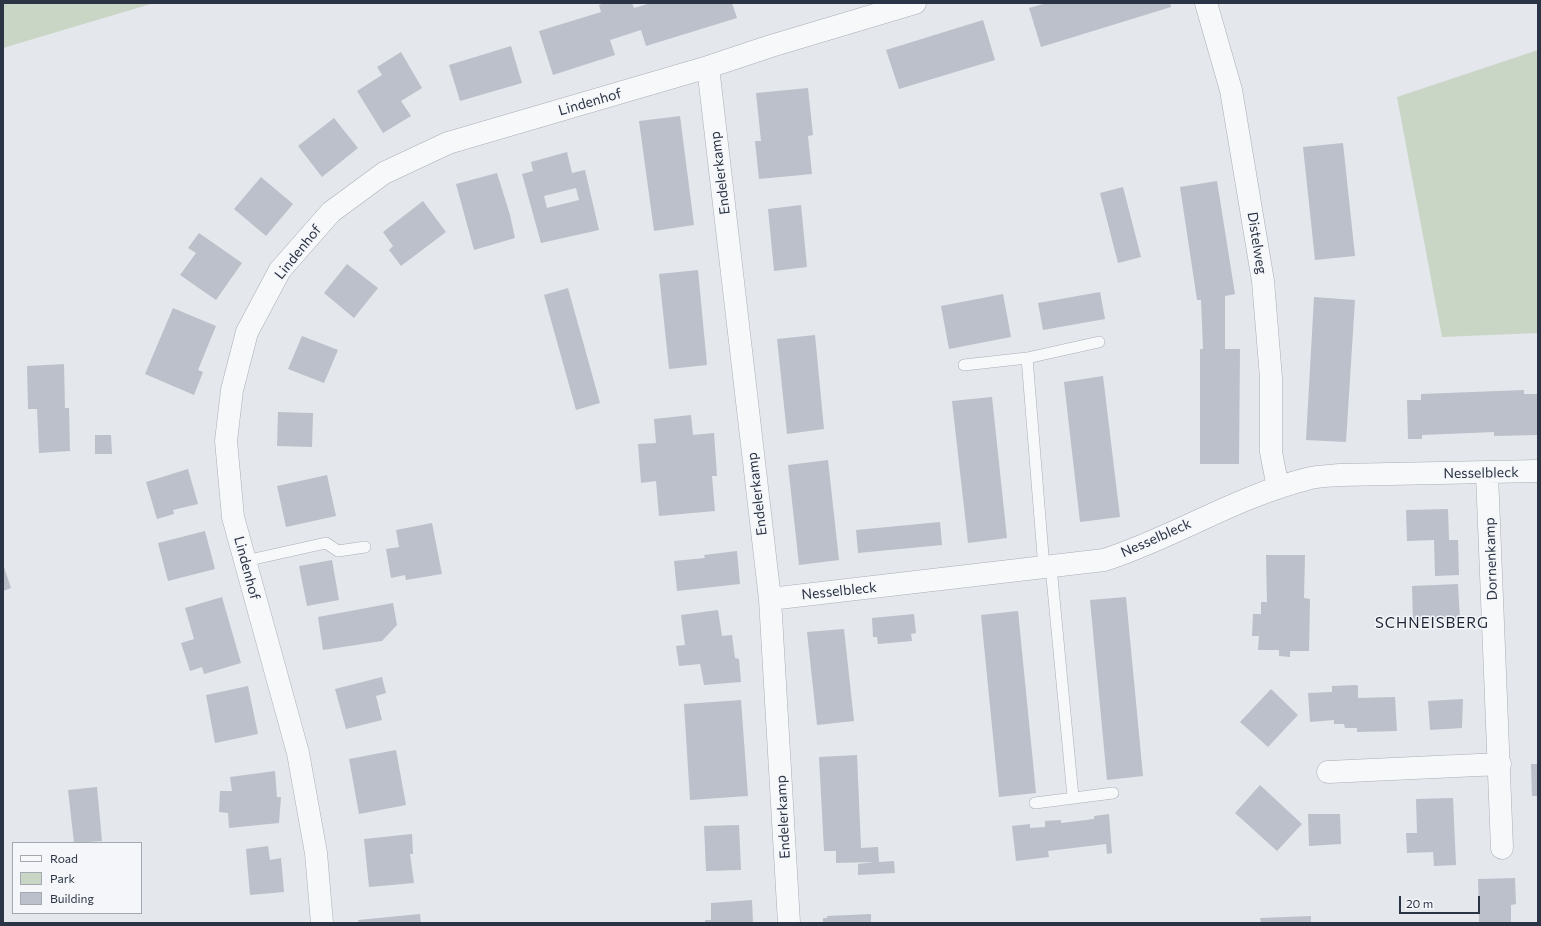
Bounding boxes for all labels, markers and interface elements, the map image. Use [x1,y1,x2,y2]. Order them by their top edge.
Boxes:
street label: Lindenhof [556,85,624,119]
street label: Endelerkamp [707,130,733,216]
street label: Distelweg [1244,211,1270,275]
street label: Lindenhof [271,221,325,283]
street label: Endelerkamp [744,451,770,537]
street label: Nesselbleck [1443,464,1519,482]
street label: Nesselbleck [1118,515,1194,561]
street label: Dornenkamp [1481,517,1501,601]
street label: Lindenhof [230,534,264,602]
street label: Nesselbleck [801,579,877,603]
district label: SCHNEISBERG [1375,614,1489,632]
street label: Endelerkamp [772,775,794,859]
legend [12,842,142,914]
text: Road [50,851,78,865]
text: Park [50,871,75,885]
scale bar [1401,888,1482,914]
text: Building [50,891,94,905]
text: 20 m [1406,896,1433,910]

